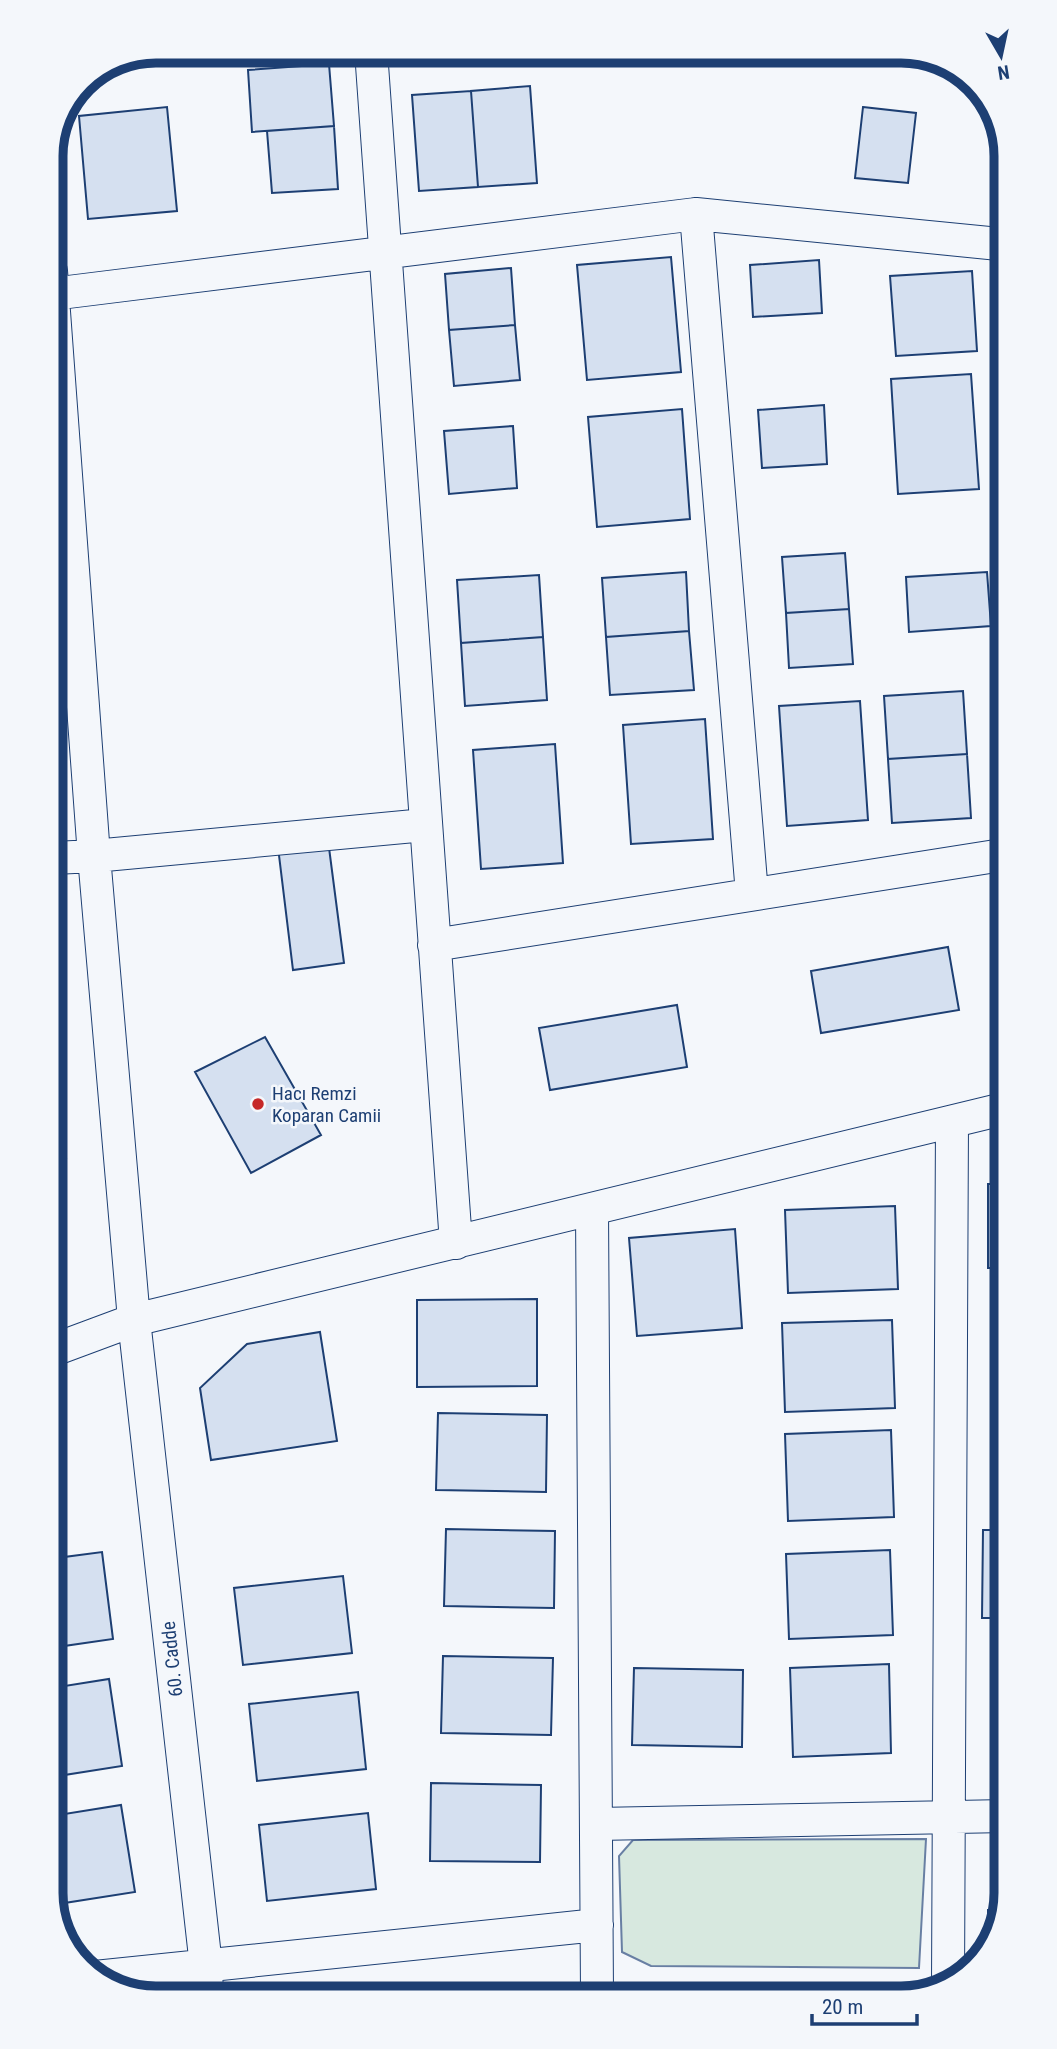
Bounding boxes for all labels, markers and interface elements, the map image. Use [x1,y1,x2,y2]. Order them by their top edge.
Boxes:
north arrow [966,21,1036,91]
text: N [996,60,1011,85]
place label: Hacı Remzi Koparan Camii [272,1082,381,1127]
marker: Hacı Remzi Koparan Camii [250,1096,266,1112]
street label: 60. Cadde [157,1620,187,1698]
scale bar [812,1982,917,2026]
text: 20 m [822,1995,863,2019]

